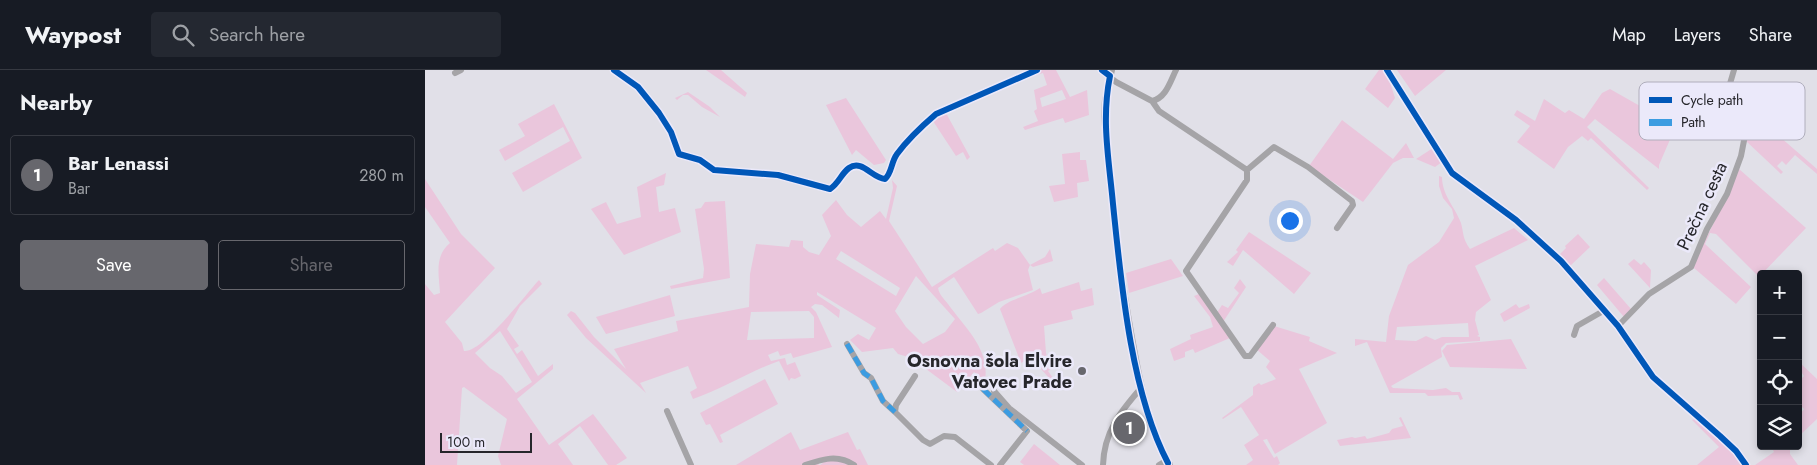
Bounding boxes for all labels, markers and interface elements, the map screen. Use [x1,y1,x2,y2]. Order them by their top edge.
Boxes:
search box [151,12,501,57]
text: Waypost [25,17,121,52]
icon: search [169,21,197,49]
text: Search here [209,21,305,48]
text: Map [1612,22,1646,48]
text: Layers [1674,22,1721,48]
text: Share [1749,22,1792,48]
legend [1639,82,1805,140]
text: Nearby [20,88,92,118]
text: Cycle path [1681,90,1743,110]
text: Path [1681,112,1706,132]
text: Bar Lenassi [68,150,169,177]
street label: Prečna cesta [1670,157,1734,255]
text: 1 [33,164,41,187]
text: 280 m [359,164,404,187]
text: Bar [68,177,90,200]
your location [1277,208,1303,234]
button: Save [20,240,208,290]
button: Share [218,240,405,290]
map controls [1757,270,1802,450]
button: + [1757,270,1802,315]
button: − [1757,315,1802,360]
place label: Osnovna šola Elvire Vatovec Prade [907,348,1072,395]
button: locate [1757,360,1802,405]
marker: Osnovna šola Elvire Vatovec Prade [1076,365,1088,377]
button: layers [1757,405,1802,450]
pin: 1 [1113,409,1145,447]
scale bar [440,430,533,453]
text: 100 m [447,432,485,452]

